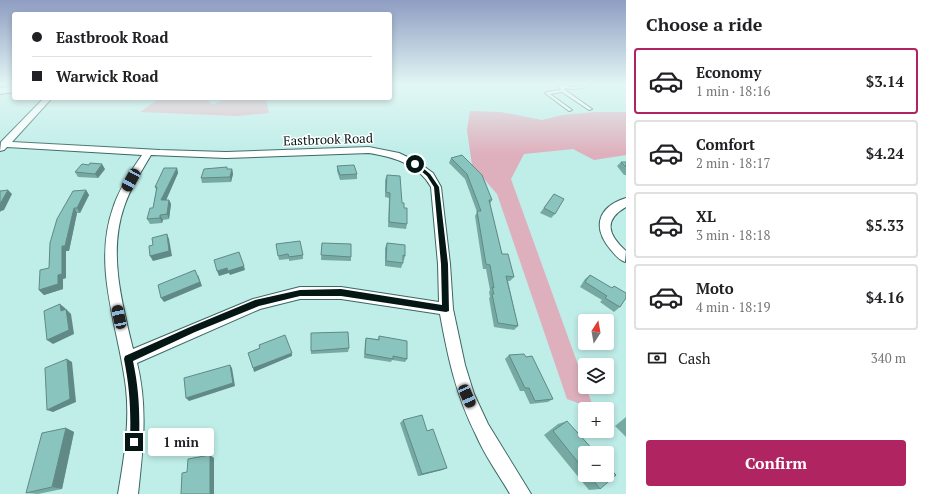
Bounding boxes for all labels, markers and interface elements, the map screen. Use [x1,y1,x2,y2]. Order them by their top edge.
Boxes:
text: Choose a ride [646,12,762,36]
text: Eastbrook Road [56,27,168,47]
text: Economy [696,62,761,82]
icon: car [648,63,684,99]
text: Warwick Road [56,66,159,86]
text: $3.14 [866,71,904,91]
text: 1 min · 18:16 [696,82,770,100]
street label: Eastbrook Road [283,128,373,150]
text: Comfort [696,134,755,154]
icon: car [648,135,684,171]
text: $4.24 [866,143,904,163]
text: 2 min · 18:17 [696,154,770,172]
route start [406,155,424,173]
car [120,167,142,193]
text: XL [696,206,716,226]
icon: car [648,207,684,243]
text: $5.33 [866,215,904,235]
text: 3 min · 18:18 [696,226,770,244]
text: Moto [696,278,734,298]
icon: car [648,279,684,315]
text: $4.16 [866,287,904,307]
text: 4 min · 18:19 [696,298,770,316]
car [111,304,127,330]
north arrow [578,314,614,350]
map controls [578,314,614,482]
icon: cash [646,347,668,369]
text: Cash [678,348,711,368]
text: 340 m [871,349,906,367]
button: layers [578,358,614,394]
car [457,383,477,409]
button: + [578,402,614,438]
callout: 1 min [148,428,214,456]
route end [125,433,143,451]
text: 1 min [163,433,199,451]
button: Confirm [646,440,906,486]
button: − [578,446,614,482]

